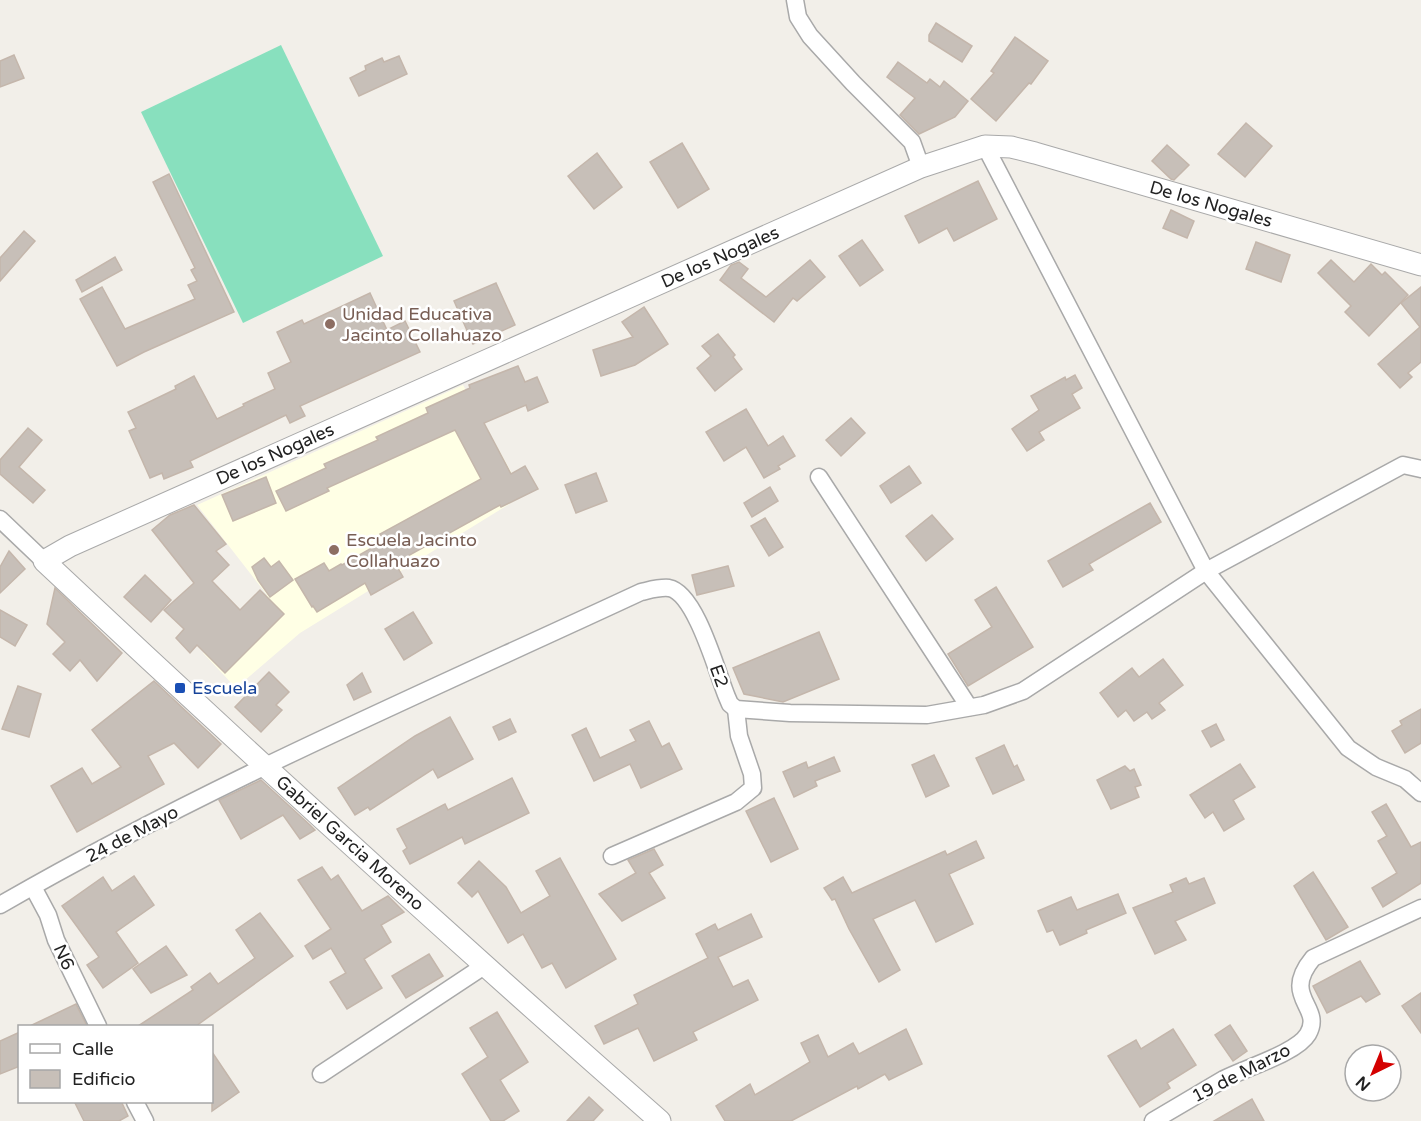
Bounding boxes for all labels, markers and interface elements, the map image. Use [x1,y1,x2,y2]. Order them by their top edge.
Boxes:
street label: De los Nogales [1147,176,1275,232]
street label: De los Nogales [658,221,782,293]
place label: Unidad Educativa Jacinto Collahuazo [342,303,502,346]
marker: Unidad Educativa Jacinto Collahuazo [323,317,337,331]
street label: De los Nogales [213,418,337,490]
place label: Escuela Jacinto Collahuazo [346,529,477,572]
marker: Escuela Jacinto Collahuazo [327,543,341,557]
street label: E2 [705,662,733,690]
place label: Escuela [192,677,257,699]
marker: Escuela [173,681,187,695]
street label: Gabriel Garcia Moreno [271,771,429,915]
street label: 24 de Mayo [82,800,182,868]
street label: N6 [49,941,79,973]
legend [18,1025,213,1103]
text: Calle [72,1038,114,1060]
street label: 19 de Marzo [1188,1039,1294,1107]
north arrow [1343,1043,1403,1103]
text: Edificio [72,1068,136,1090]
text: N [1352,1072,1375,1095]

